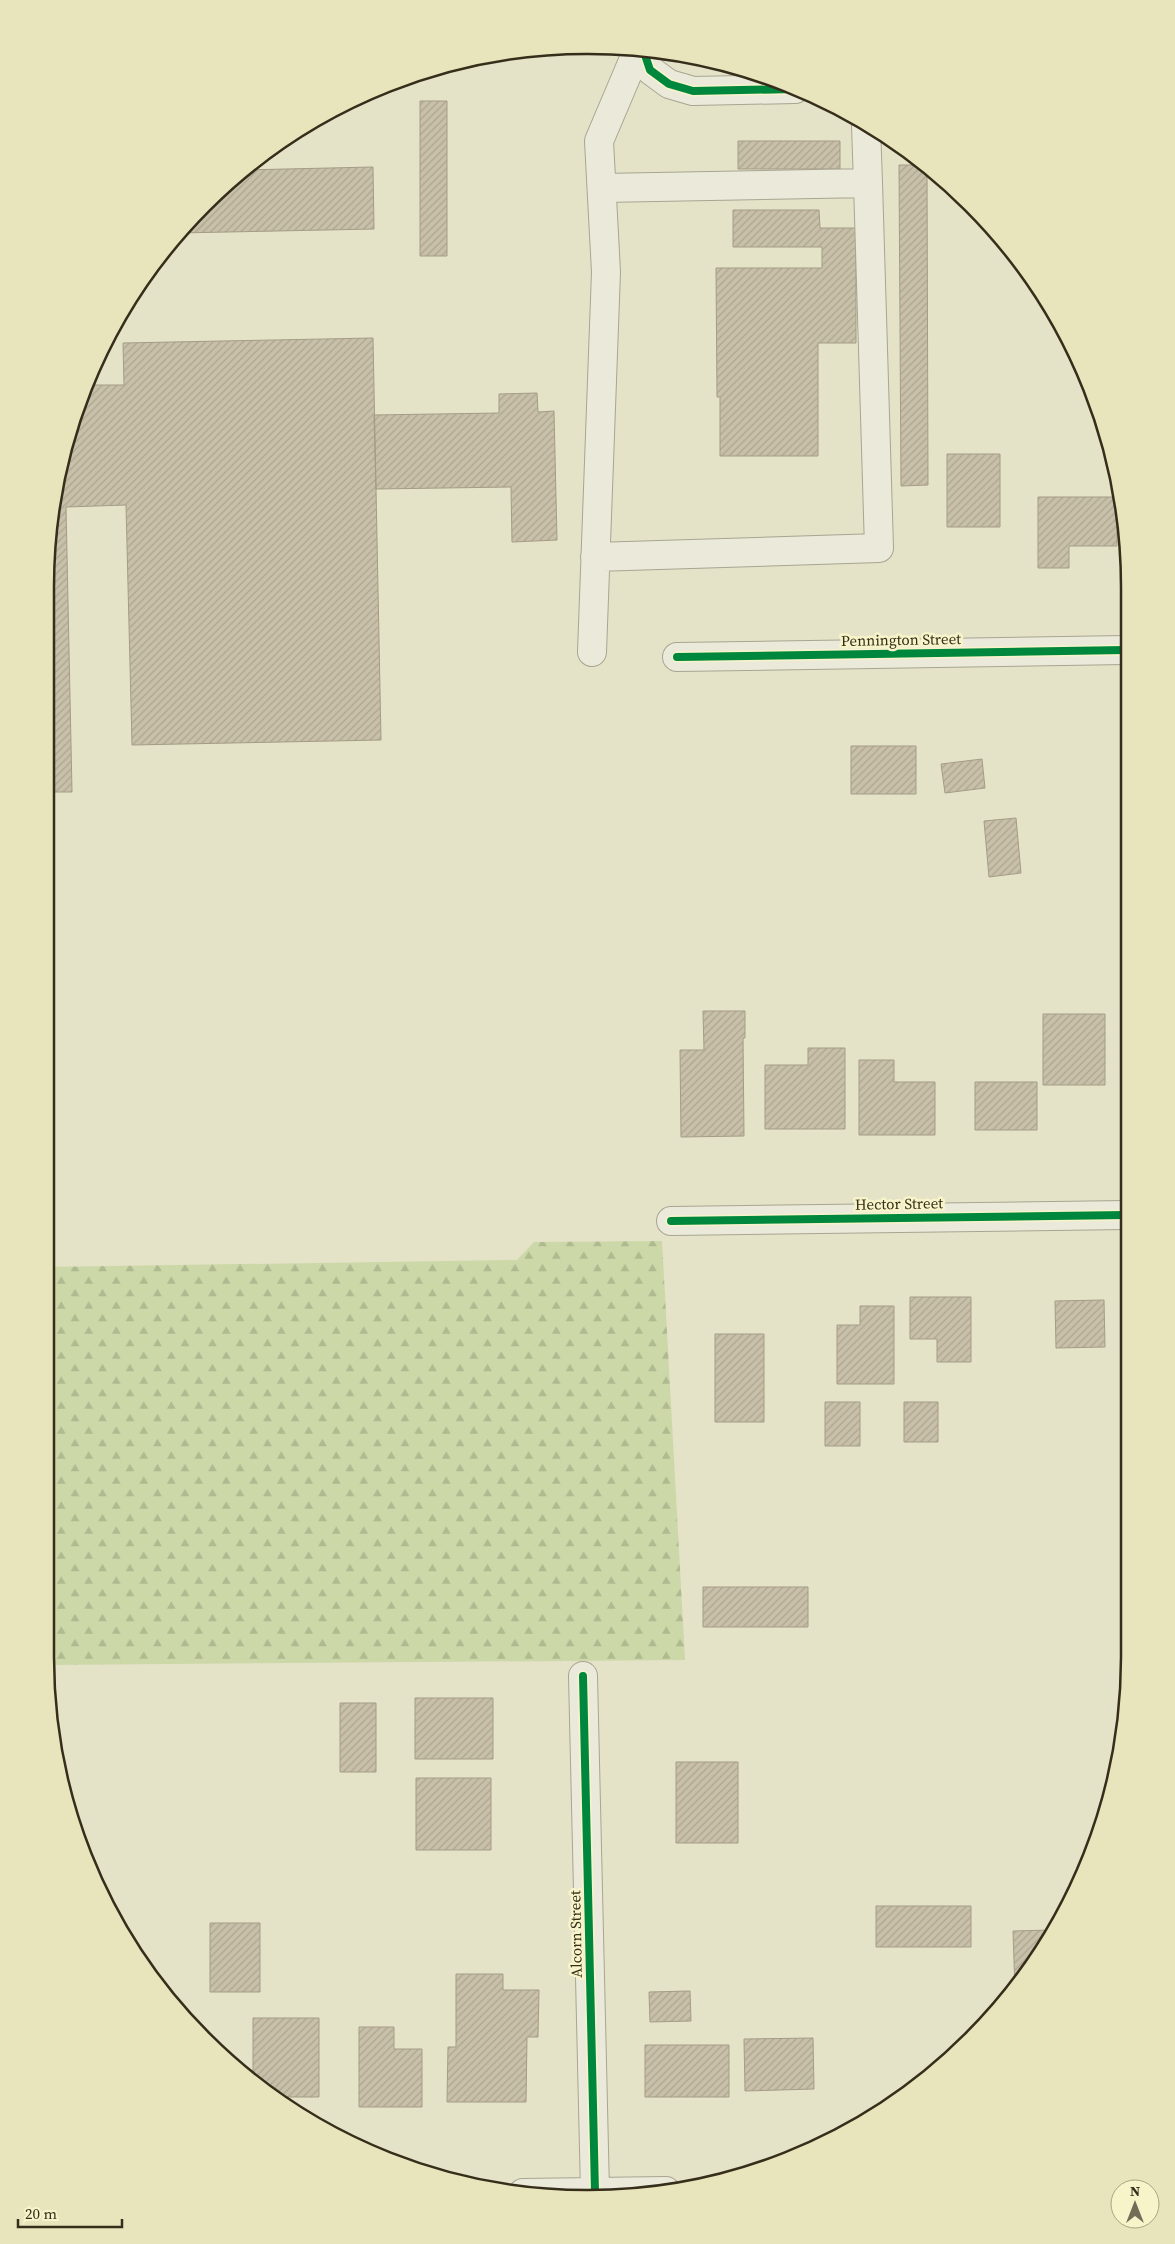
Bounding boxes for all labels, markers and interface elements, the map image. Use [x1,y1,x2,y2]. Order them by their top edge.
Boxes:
street label: Pennington Street [841,628,961,651]
street label: Hector Street [855,1192,943,1215]
street label: Alcorn Street [564,1890,587,1978]
north arrow [1110,2179,1160,2229]
text: N [1130,2181,1140,2201]
scale bar [18,2196,121,2228]
text: 20 m [25,2203,57,2224]

